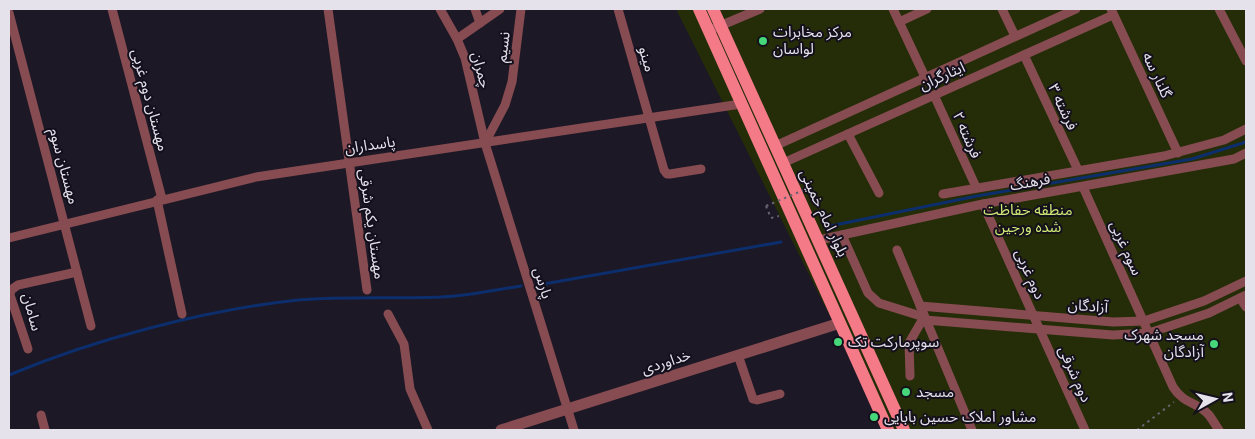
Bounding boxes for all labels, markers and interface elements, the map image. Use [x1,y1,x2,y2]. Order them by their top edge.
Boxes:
place label: مرکز مخابرات لواسان [773,23,852,58]
street label: نسیم [492,31,516,64]
marker: مرکز مخابرات لواسان [757,35,769,47]
street label: مینو [635,44,659,74]
street label: مهستان دوم غربی [126,47,172,154]
street label: گلنار سه [1139,49,1176,102]
street label: چمران [467,50,495,91]
street label: ایثارگران [916,58,968,94]
street label: فرشته ۳ [1044,81,1082,133]
street label: فرشته ۲ [949,109,985,161]
street label: مهستان سوم [43,126,83,207]
street label: پاسداران [343,133,397,159]
street label: بلوار امام خمینی [794,166,852,260]
street label: مهستان یکم شرقی [353,168,389,281]
street label: فرهنگ [1009,170,1052,194]
park label: منطقه حفاظت شده ورجین [983,201,1073,236]
street label: سوم غربی [1104,218,1146,279]
street label: دوم غربی [1009,246,1049,303]
street label: پارس [529,265,556,301]
street label: سامان [18,291,46,333]
street label: آزادگان [1067,296,1109,316]
place label: مسجد شهرک آزادگان [1124,326,1205,361]
place label: سوپرمارکت تک [848,333,939,352]
marker: سوپرمارکت تک [832,336,844,348]
marker: مسجد شهرک آزادگان [1208,338,1220,350]
street label: دوم شرقی [1053,343,1095,406]
street label: خداوردی [639,346,693,378]
north arrow [1190,374,1240,424]
place label: مسجد [916,383,954,401]
marker: مسجد [900,386,912,398]
text: N [1219,391,1236,403]
place label: مشاور املاک حسین بابایی [884,408,1036,426]
marker: مشاور املاک حسین بابایی [868,411,880,423]

